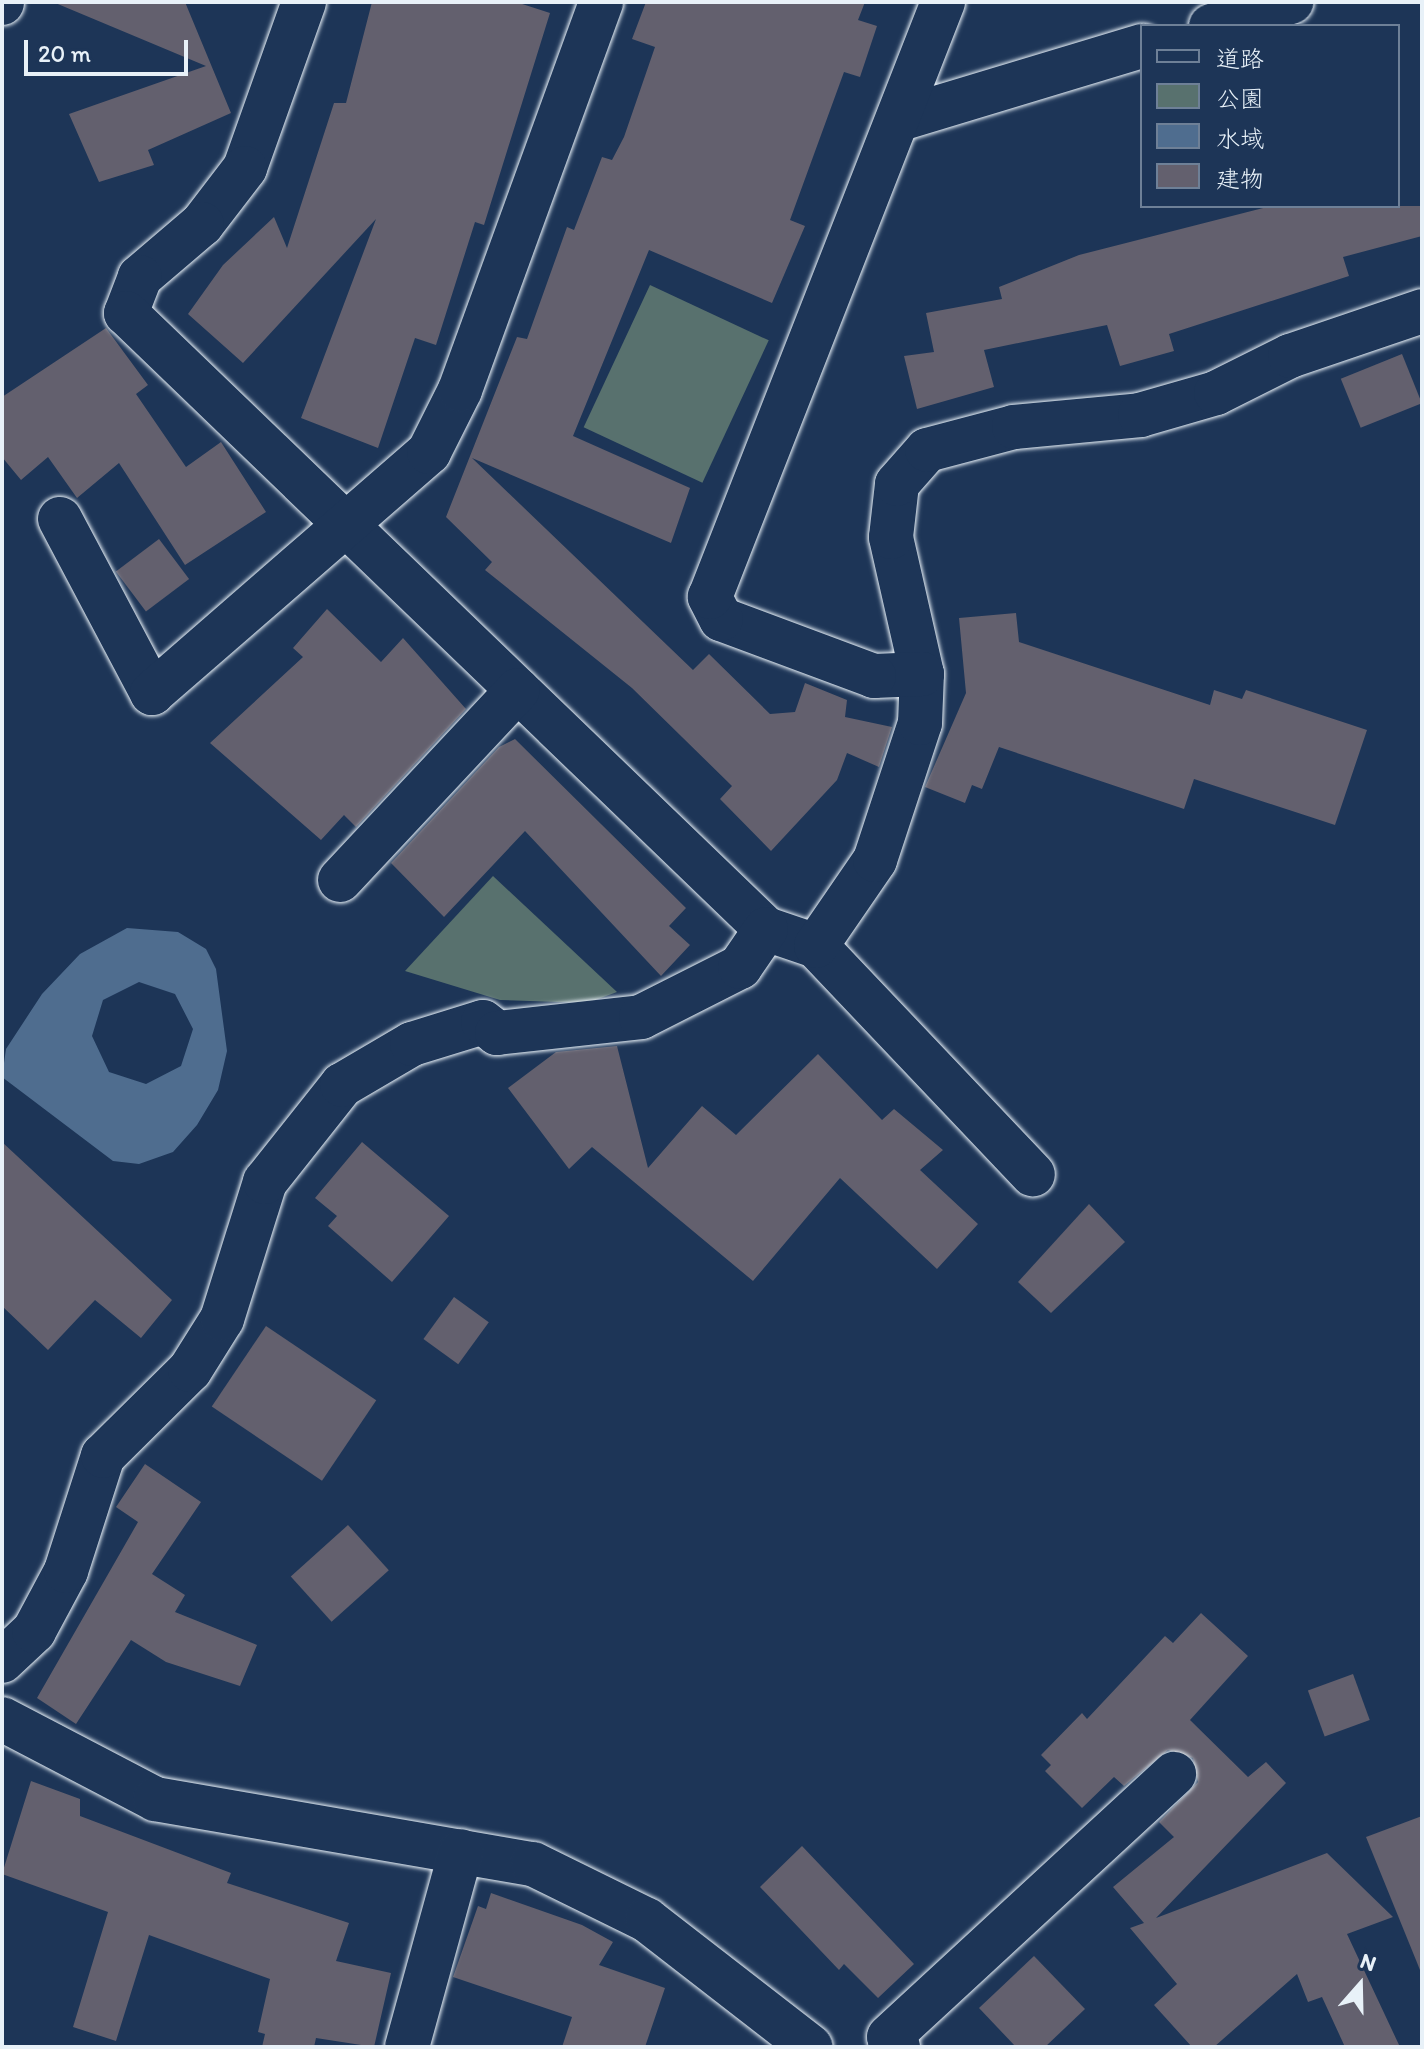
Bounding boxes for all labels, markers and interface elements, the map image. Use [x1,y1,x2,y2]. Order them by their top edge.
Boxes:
scale bar [28,24,192,74]
legend [1140,24,1400,208]
text: 20 m [38,39,91,68]
text: 道路 [1216,44,1264,73]
text: 公園 [1216,84,1264,113]
text: 水域 [1216,124,1264,153]
text: 建物 [1216,164,1264,193]
north arrow [1320,1945,1400,2025]
text: N [1357,1947,1380,1977]

